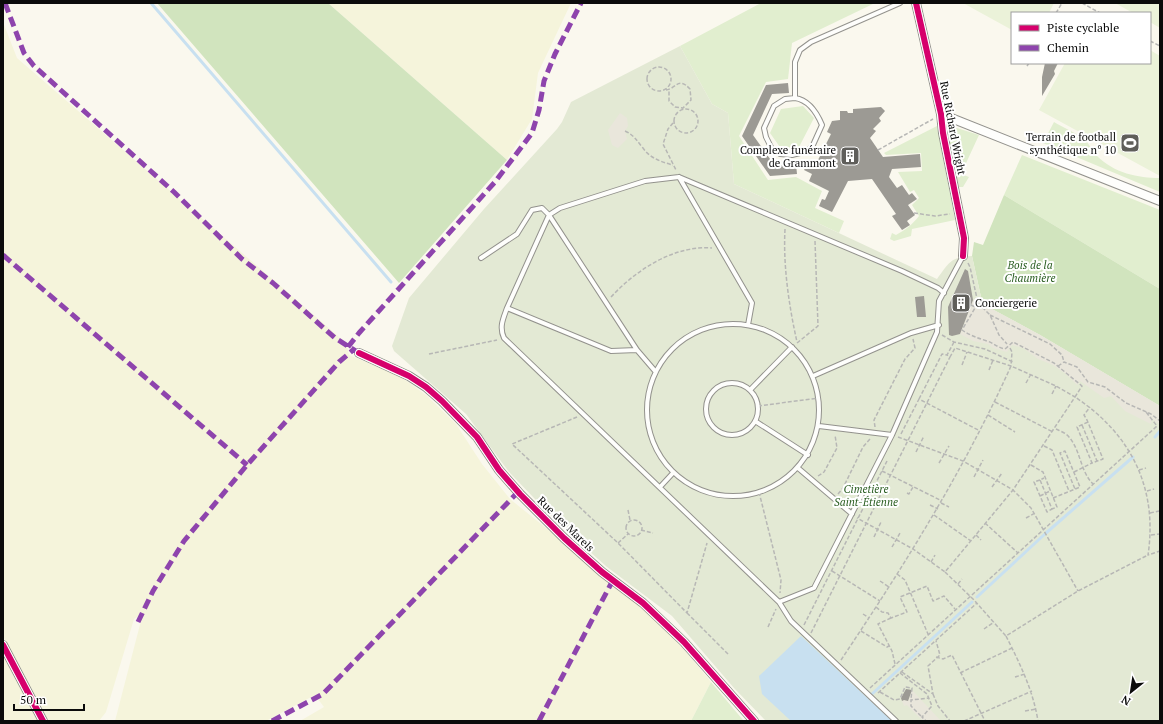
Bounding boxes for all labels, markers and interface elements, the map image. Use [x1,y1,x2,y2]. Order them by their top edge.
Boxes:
legend [1011,12,1151,64]
text: Piste cyclable [1047,20,1119,35]
text: Chemin [1047,40,1089,55]
street label: Rue Richard Wright [937,80,969,176]
place label: Terrain de football synthétique n° 10 [1026,130,1116,157]
sports icon: Terrain de football synthétique n° 10 [1119,132,1141,154]
place label: Complexe funéraire de Grammont [740,143,836,170]
building icon: Complexe funéraire de Grammont [839,145,861,167]
park label: Bois de la Chaumière [1005,258,1055,285]
building icon: Conciergerie [950,292,972,314]
place label: Conciergerie [975,296,1037,310]
park label: Cimetière Saint-Étienne [834,482,898,509]
street label: Rue des Marels [535,493,597,555]
north arrow [1111,672,1151,712]
scale bar [14,686,84,712]
text: 50 m [20,692,47,707]
text: N [1118,692,1133,709]

